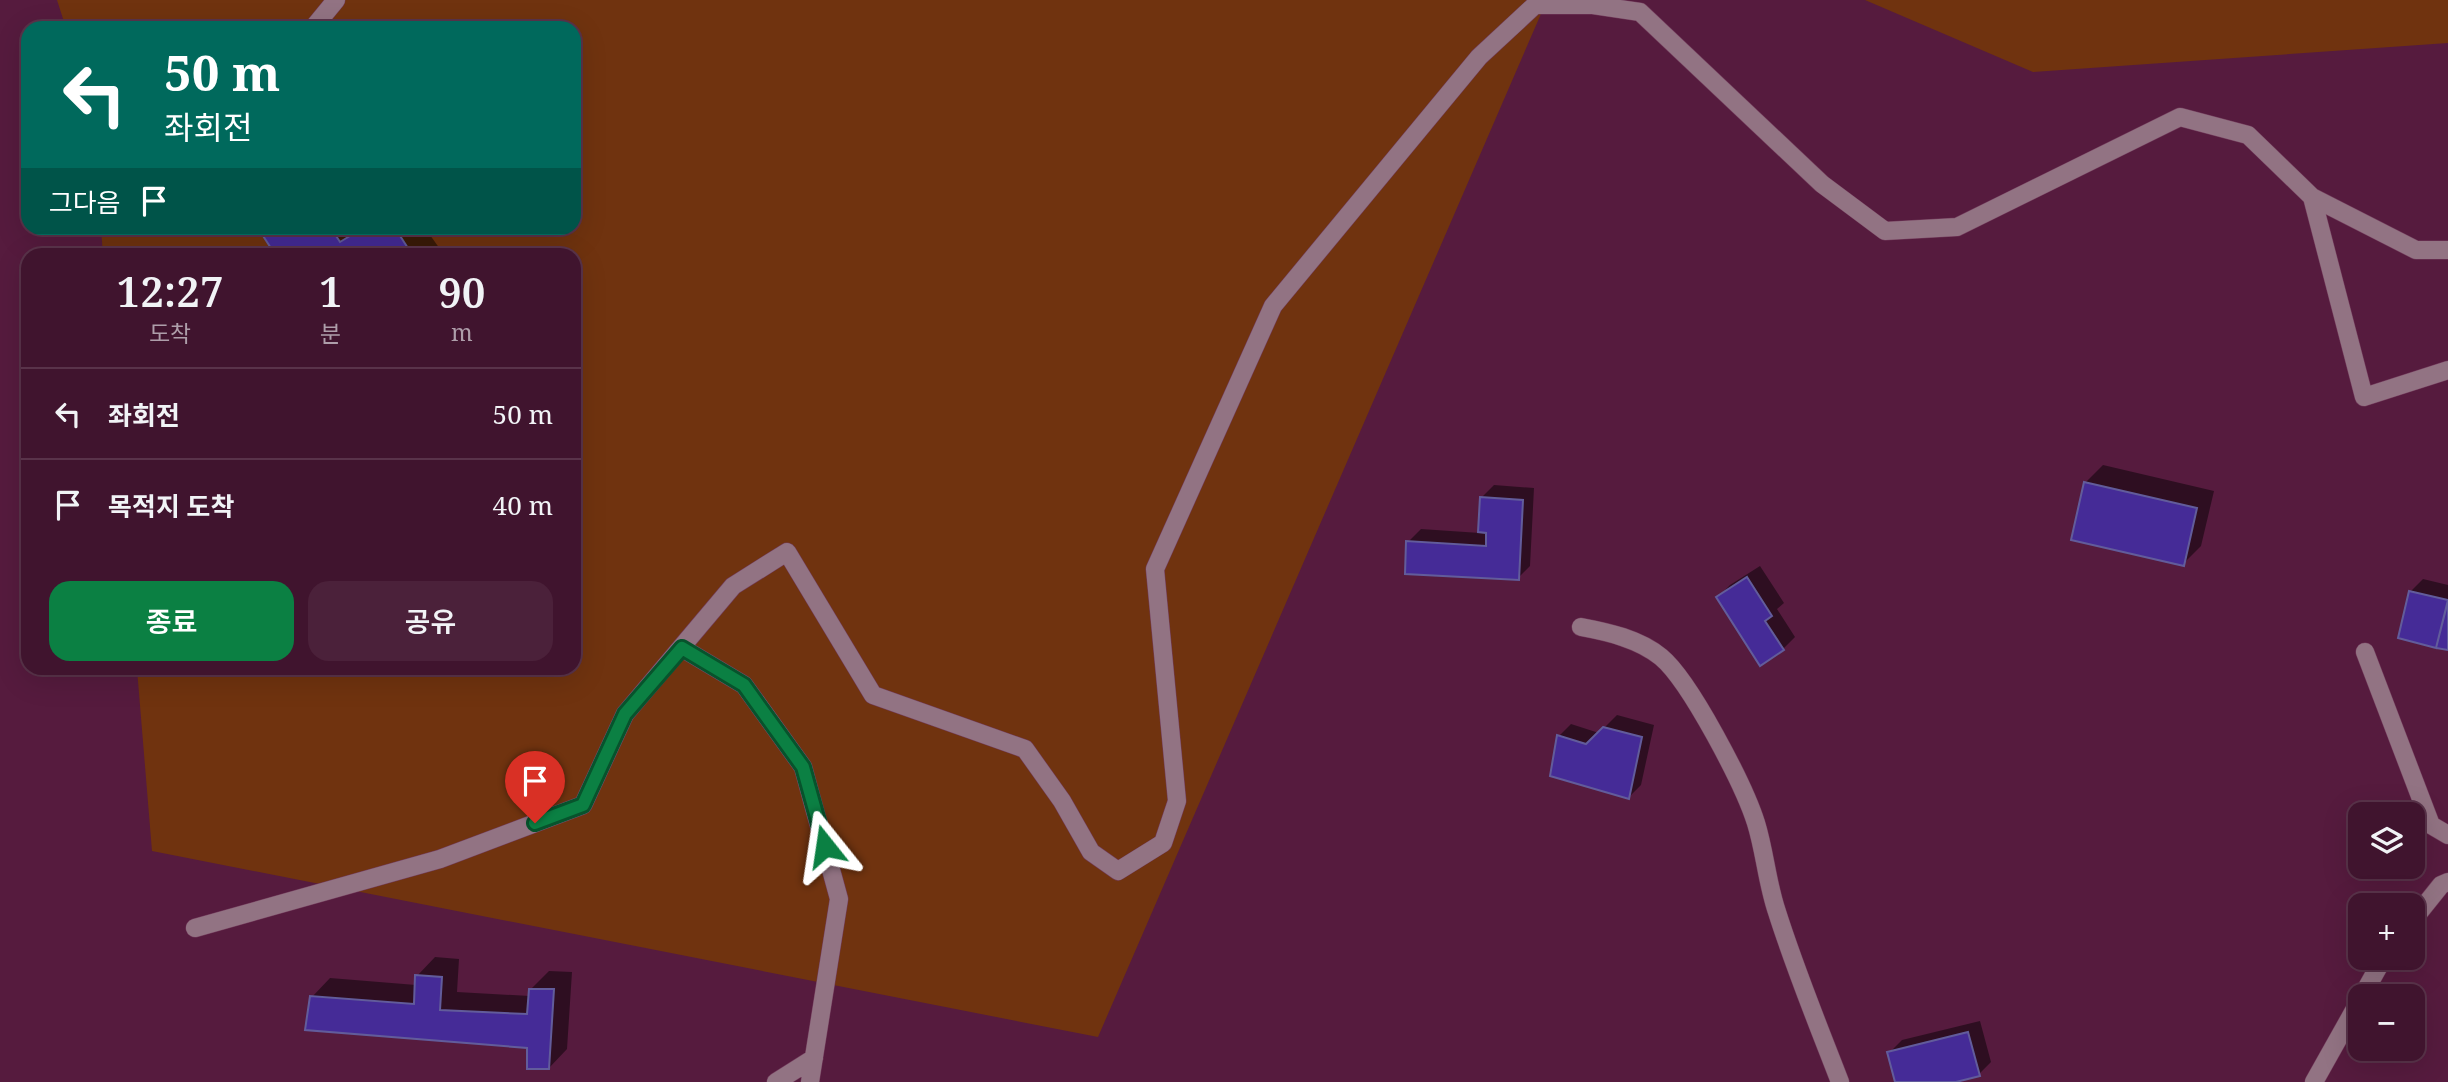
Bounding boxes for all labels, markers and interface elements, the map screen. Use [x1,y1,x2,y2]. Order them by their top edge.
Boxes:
text: 50 m [164,39,280,105]
icon: left [49,49,140,140]
text: 좌회전 [164,105,252,148]
icon: arrive [135,182,173,220]
text: 그다음 [49,184,121,220]
text: 12:27 [116,262,224,319]
text: 1 [319,262,343,319]
text: 90 [438,263,485,320]
text: m [451,316,473,348]
text: 도착 [149,317,191,349]
text: 분 [320,317,341,349]
icon: left [49,395,87,433]
text: 50 m [493,396,553,432]
text: 좌회전 [108,397,180,433]
icon: arrive [49,486,87,524]
text: 40 m [493,487,553,523]
text: 목적지 도착 [108,488,234,524]
button: 종료 [49,581,294,661]
button: 공유 [308,581,553,661]
pin [505,751,565,823]
icon: arrive [516,762,554,800]
map controls [2348,802,2425,1061]
button: layers [2348,802,2425,879]
position arrow [788,809,862,883]
button: + [2348,893,2425,970]
button: − [2348,984,2425,1061]

